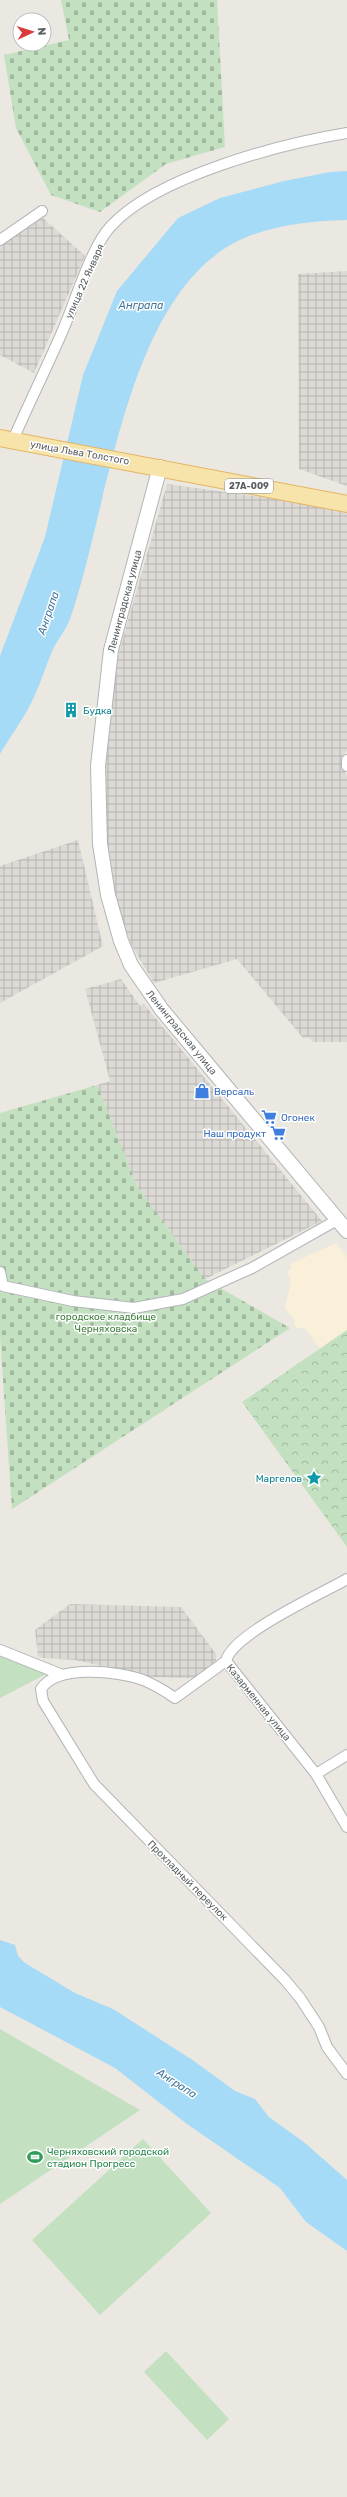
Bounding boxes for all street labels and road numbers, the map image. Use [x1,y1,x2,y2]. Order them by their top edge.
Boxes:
street label: улица 22 Января [63,242,107,321]
street label: улица Льва Толстого [29,438,131,468]
road number: 27А-009 [225,479,273,493]
street label: Ленинградская улица [105,549,144,654]
street label: Ленинградская улица [143,988,219,1078]
street label: Казарменная улица [224,1662,293,1743]
street label: Прохладный переулок [145,1838,230,1924]

